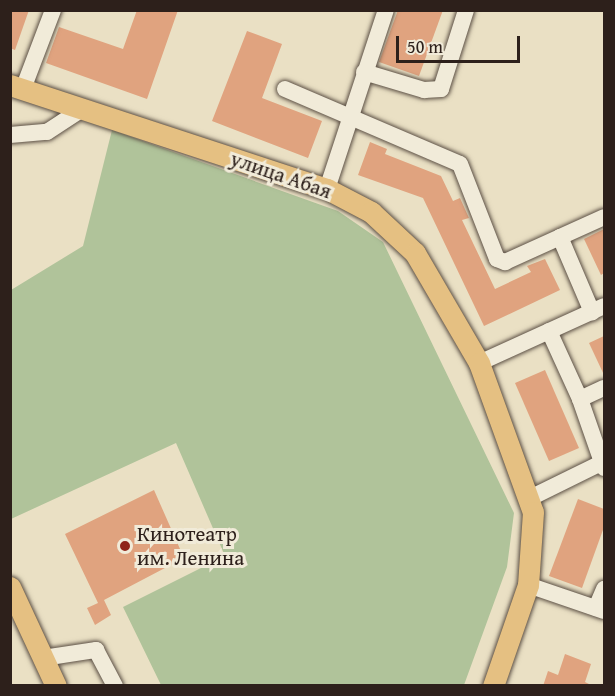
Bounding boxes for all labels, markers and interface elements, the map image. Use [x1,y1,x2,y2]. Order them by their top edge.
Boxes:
scale bar [399,24,524,62]
text: 50 m [407,33,443,60]
street label: улица Абая [227,146,335,204]
place label: Кинотеатр им. Ленина [137,521,244,571]
marker: Кинотеатр им. Ленина [118,539,132,553]

